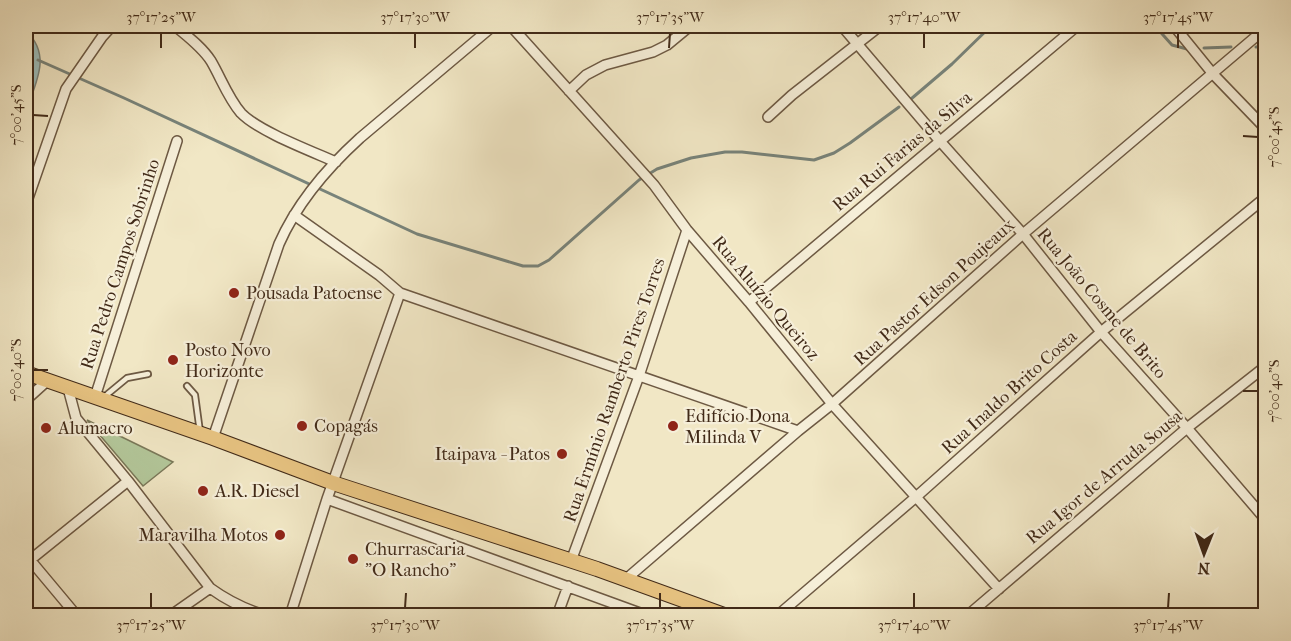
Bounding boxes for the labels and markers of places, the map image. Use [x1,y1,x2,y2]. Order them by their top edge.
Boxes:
place label: Pousada Patoense [246,283,382,304]
marker: Pousada Patoense [227,286,241,300]
place label: Posto Novo Horizonte [185,340,271,382]
marker: Posto Novo Horizonte [166,353,180,367]
place label: Edifício Dona Milinda V [685,406,791,448]
place label: Copagás [314,416,378,437]
place label: Alumacro [57,418,133,439]
marker: Copagás [295,419,309,433]
marker: Edifício Dona Milinda V [666,419,680,433]
marker: Alumacro [39,421,53,435]
place label: Itaipava - Patos [435,444,550,465]
marker: Itaipava - Patos [555,447,569,461]
place label: A.R. Diesel [214,481,300,502]
marker: A.R. Diesel [196,484,210,498]
place label: Maravilha Motos [138,525,268,546]
marker: Maravilha Motos [273,528,287,542]
place label: Churrascaria "O Rancho" [365,539,466,581]
marker: Churrascaria "O Rancho" [346,552,360,566]

